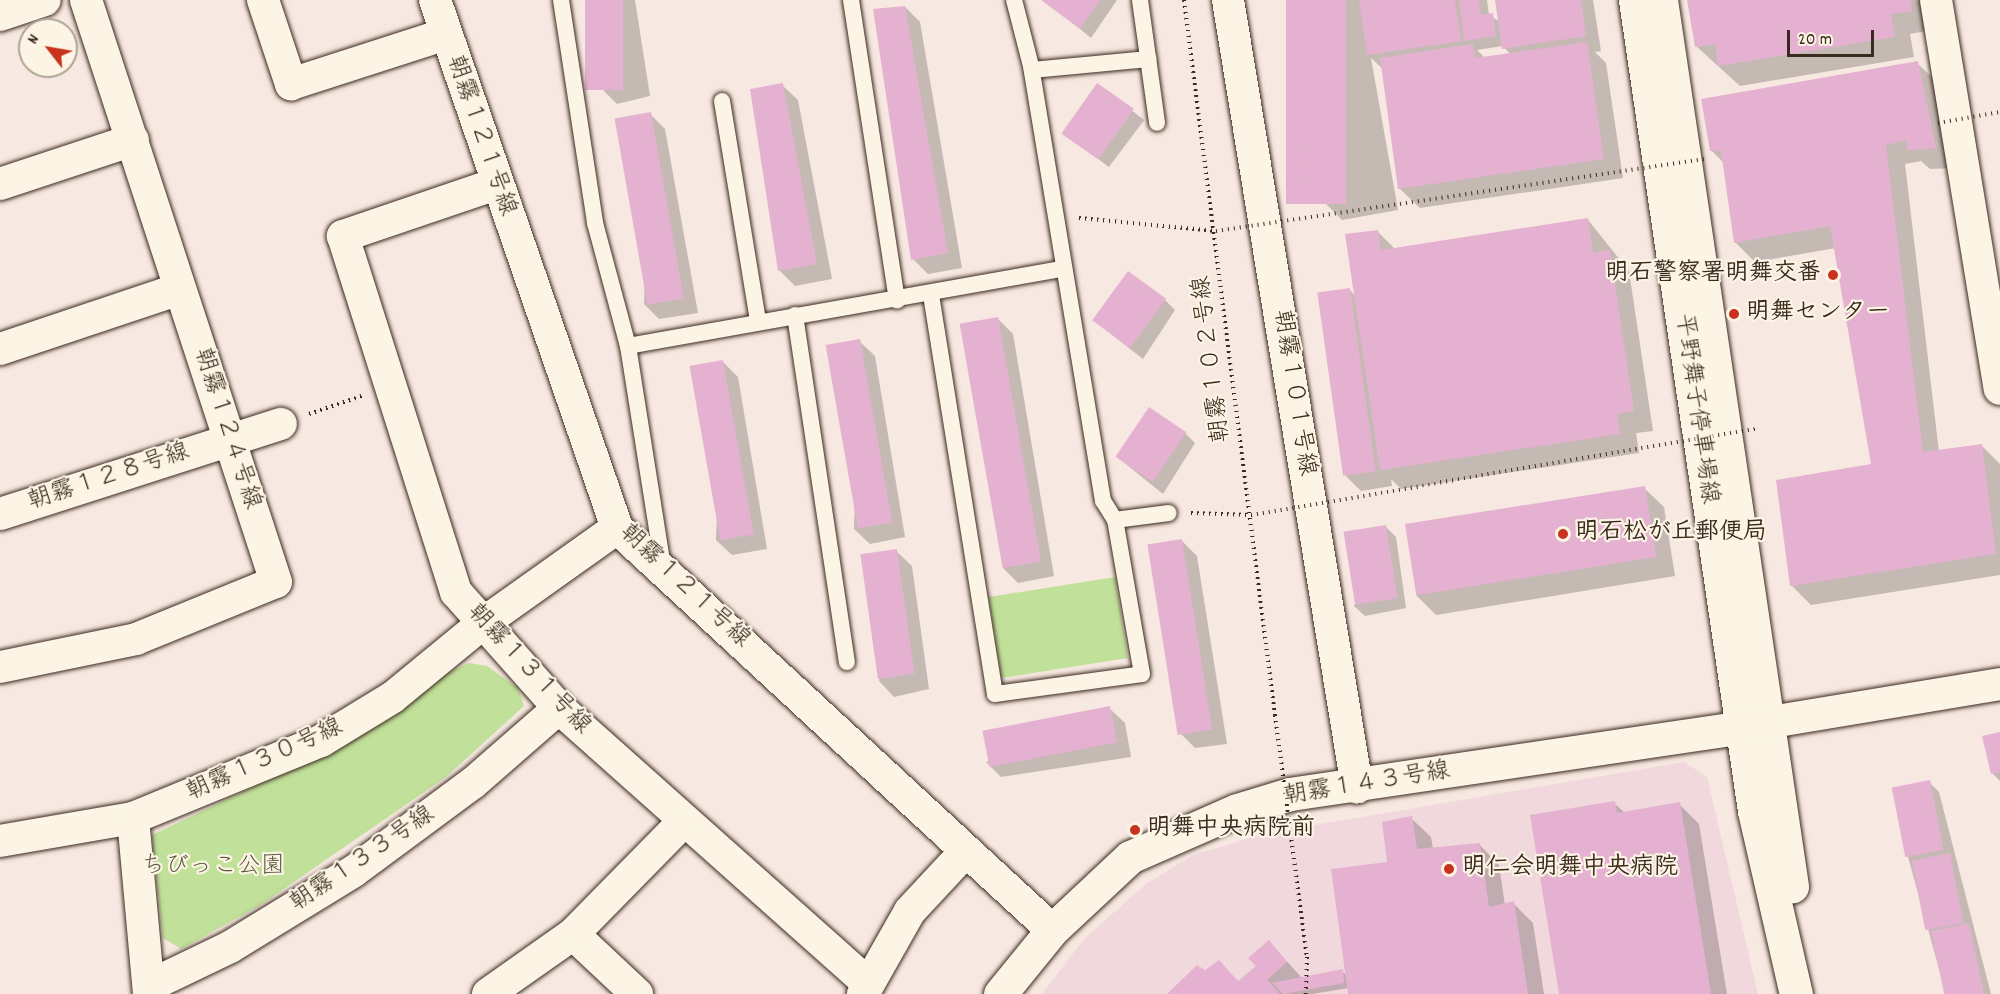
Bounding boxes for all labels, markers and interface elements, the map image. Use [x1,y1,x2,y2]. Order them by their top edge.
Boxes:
north arrow [18,18,78,78]
scale bar [1790,18,1877,56]
text: 20 m [1798,28,1832,53]
text: N [22,30,46,49]
street label: 朝霧１２１号線 [439,52,521,220]
place label: 明石警察署明舞交番 [1605,261,1821,289]
marker: 明石警察署明舞交番 [1826,268,1840,282]
street label: 朝霧１０２号線 [1188,274,1238,444]
place label: 明舞センター [1746,300,1890,328]
marker: 明舞センター [1727,307,1741,321]
street label: 朝霧１０１号線 [1266,308,1320,478]
street label: 平野舞子停車場線 [1667,312,1723,506]
street label: 朝霧１２４号線 [186,345,266,513]
street label: 朝霧１２８号線 [25,438,193,518]
street label: 朝霧１２１号線 [613,519,755,655]
place label: 明石松が丘郵便局 [1575,520,1767,548]
marker: 明石松が丘郵便局 [1556,527,1570,541]
street label: 朝霧１３１号線 [460,599,596,741]
street label: 朝霧１３０号線 [182,714,348,808]
street label: 朝霧１４３号線 [1282,758,1452,812]
street label: 朝霧１３３号線 [285,801,441,919]
place label: 明舞中央病院前 [1147,816,1315,844]
marker: 明舞中央病院前 [1128,823,1142,837]
park label: ちびっこ公園 [141,854,285,882]
place label: 明仁会明舞中央病院 [1462,855,1678,883]
marker: 明仁会明舞中央病院 [1440,860,1458,878]

